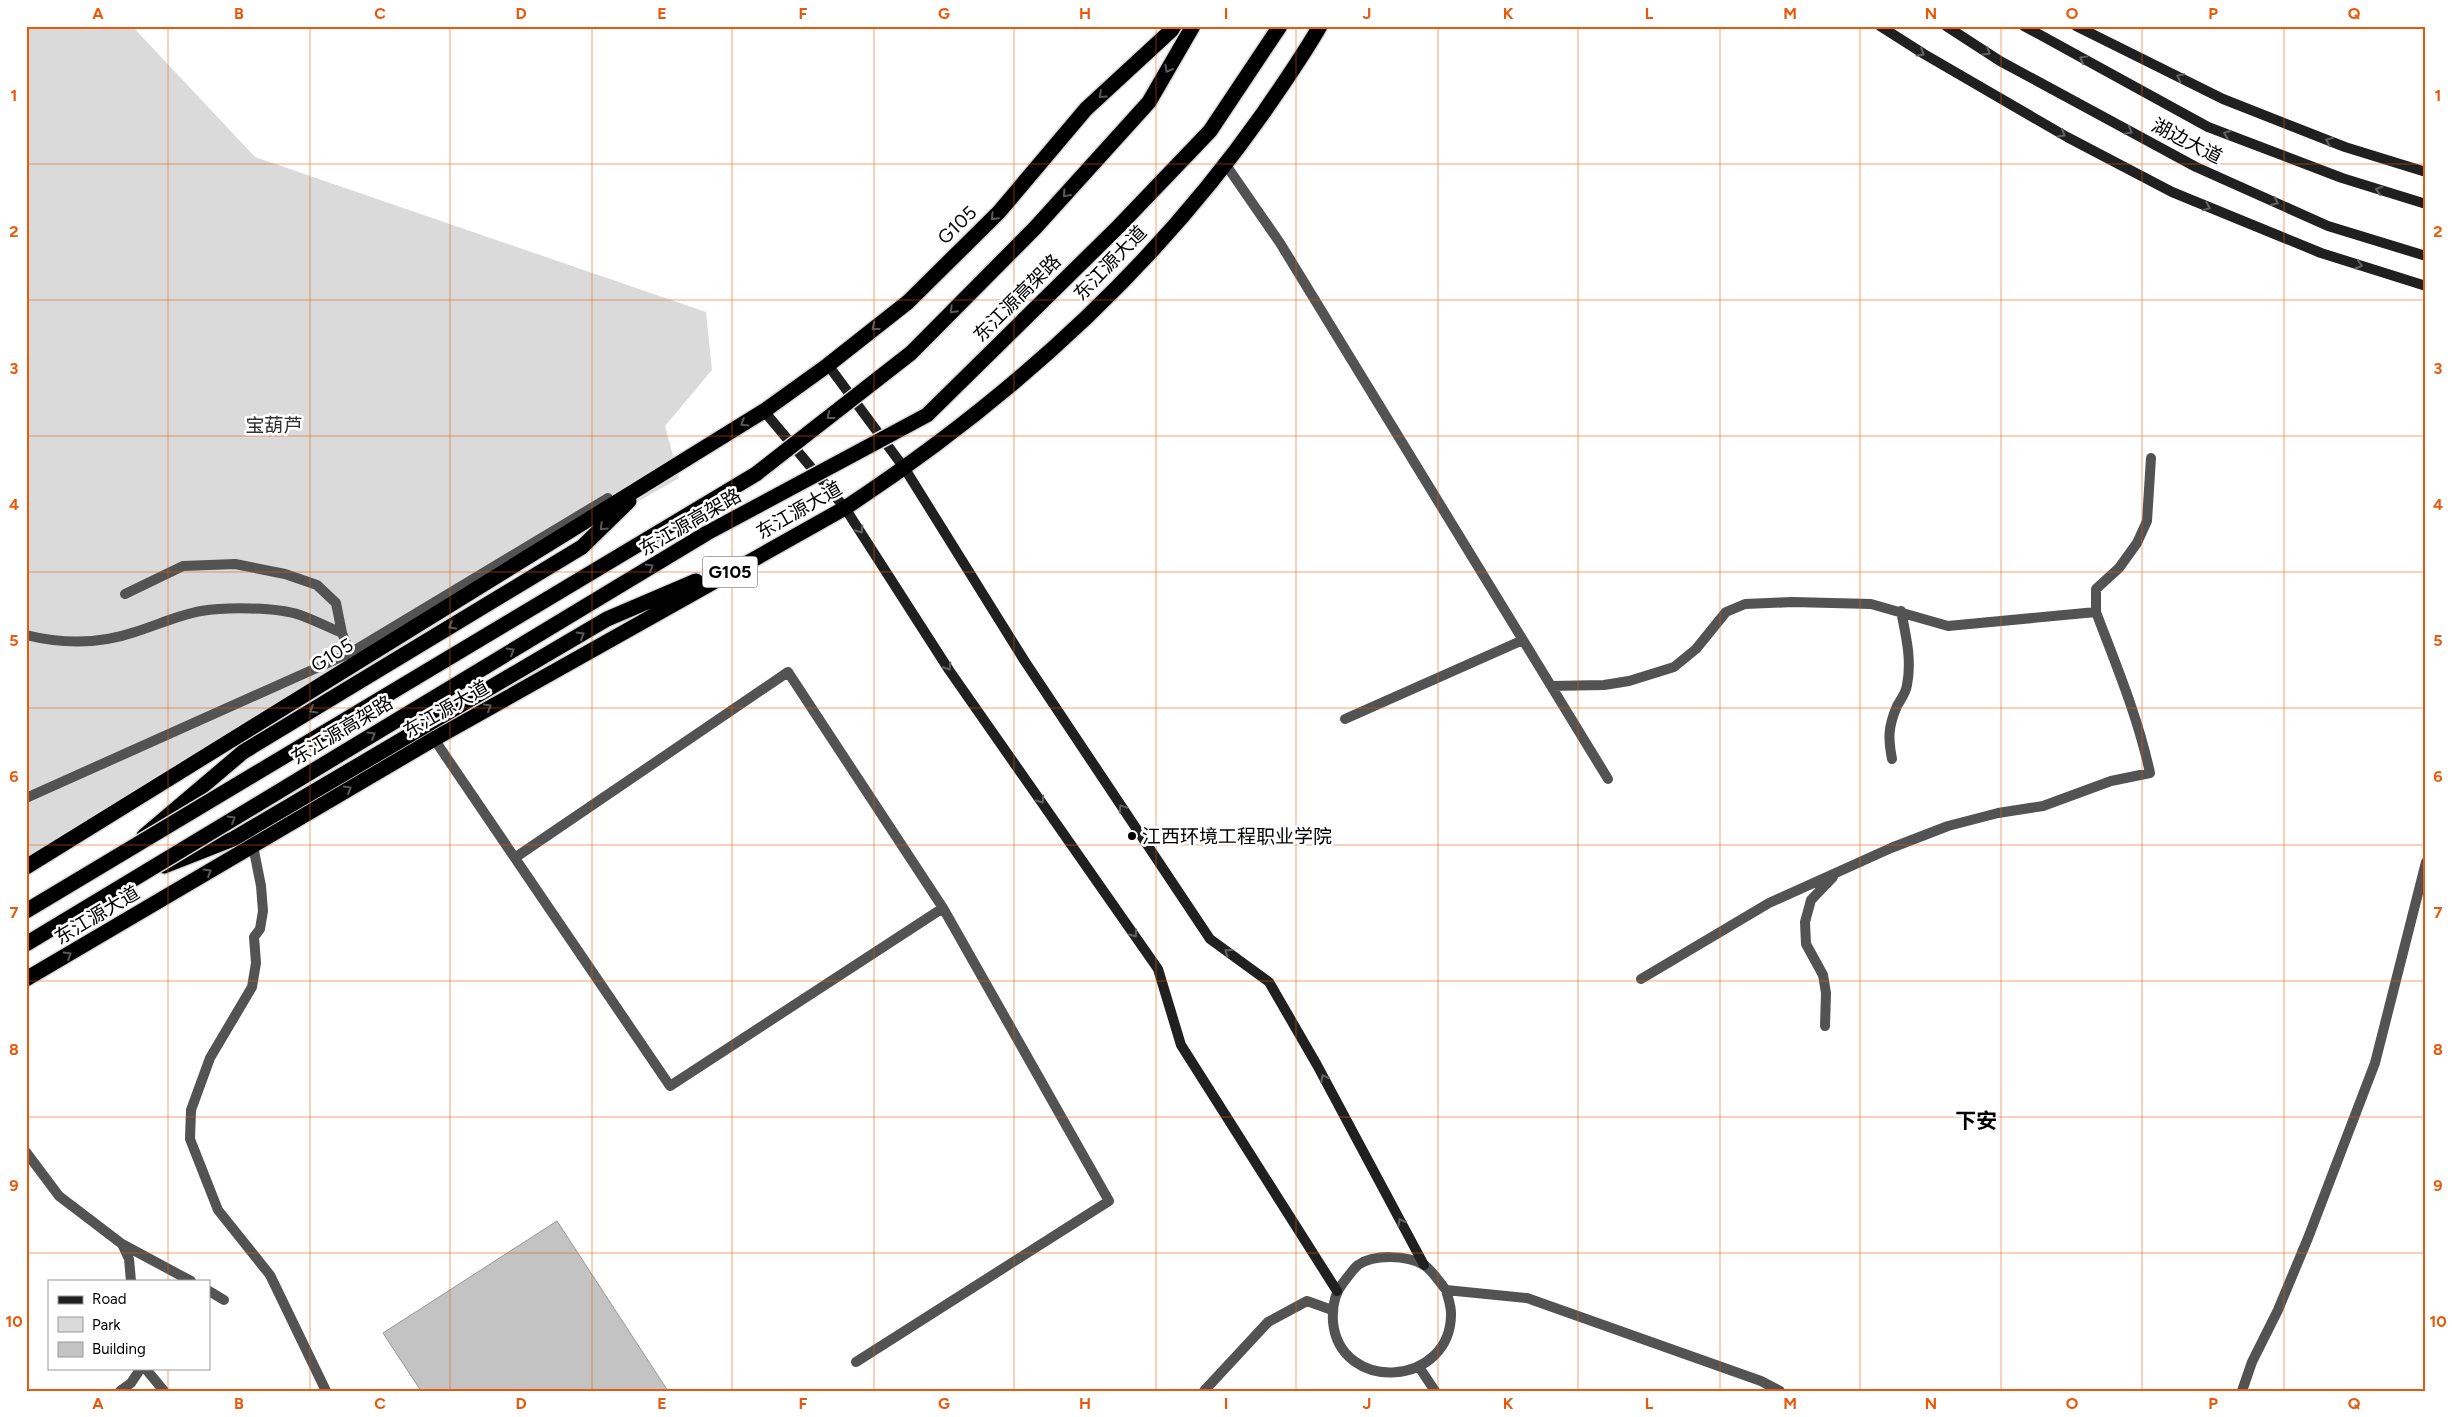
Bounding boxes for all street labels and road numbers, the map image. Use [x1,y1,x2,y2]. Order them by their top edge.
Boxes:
street label: 湖边大道 [2148,113,2226,169]
street label: G105 [933,201,981,249]
street label: 东江源大道 [1069,221,1151,305]
street label: 东江源高架路 [969,250,1065,346]
street label: 东江源大道 [752,476,846,544]
street label: 东江源高架路 [635,484,745,560]
road number: G105 [702,556,758,588]
street label: G105 [307,633,357,677]
street label: 东江源大道 [399,675,493,743]
street label: 东江源高架路 [287,691,397,769]
street label: 东江源大道 [50,881,144,949]

